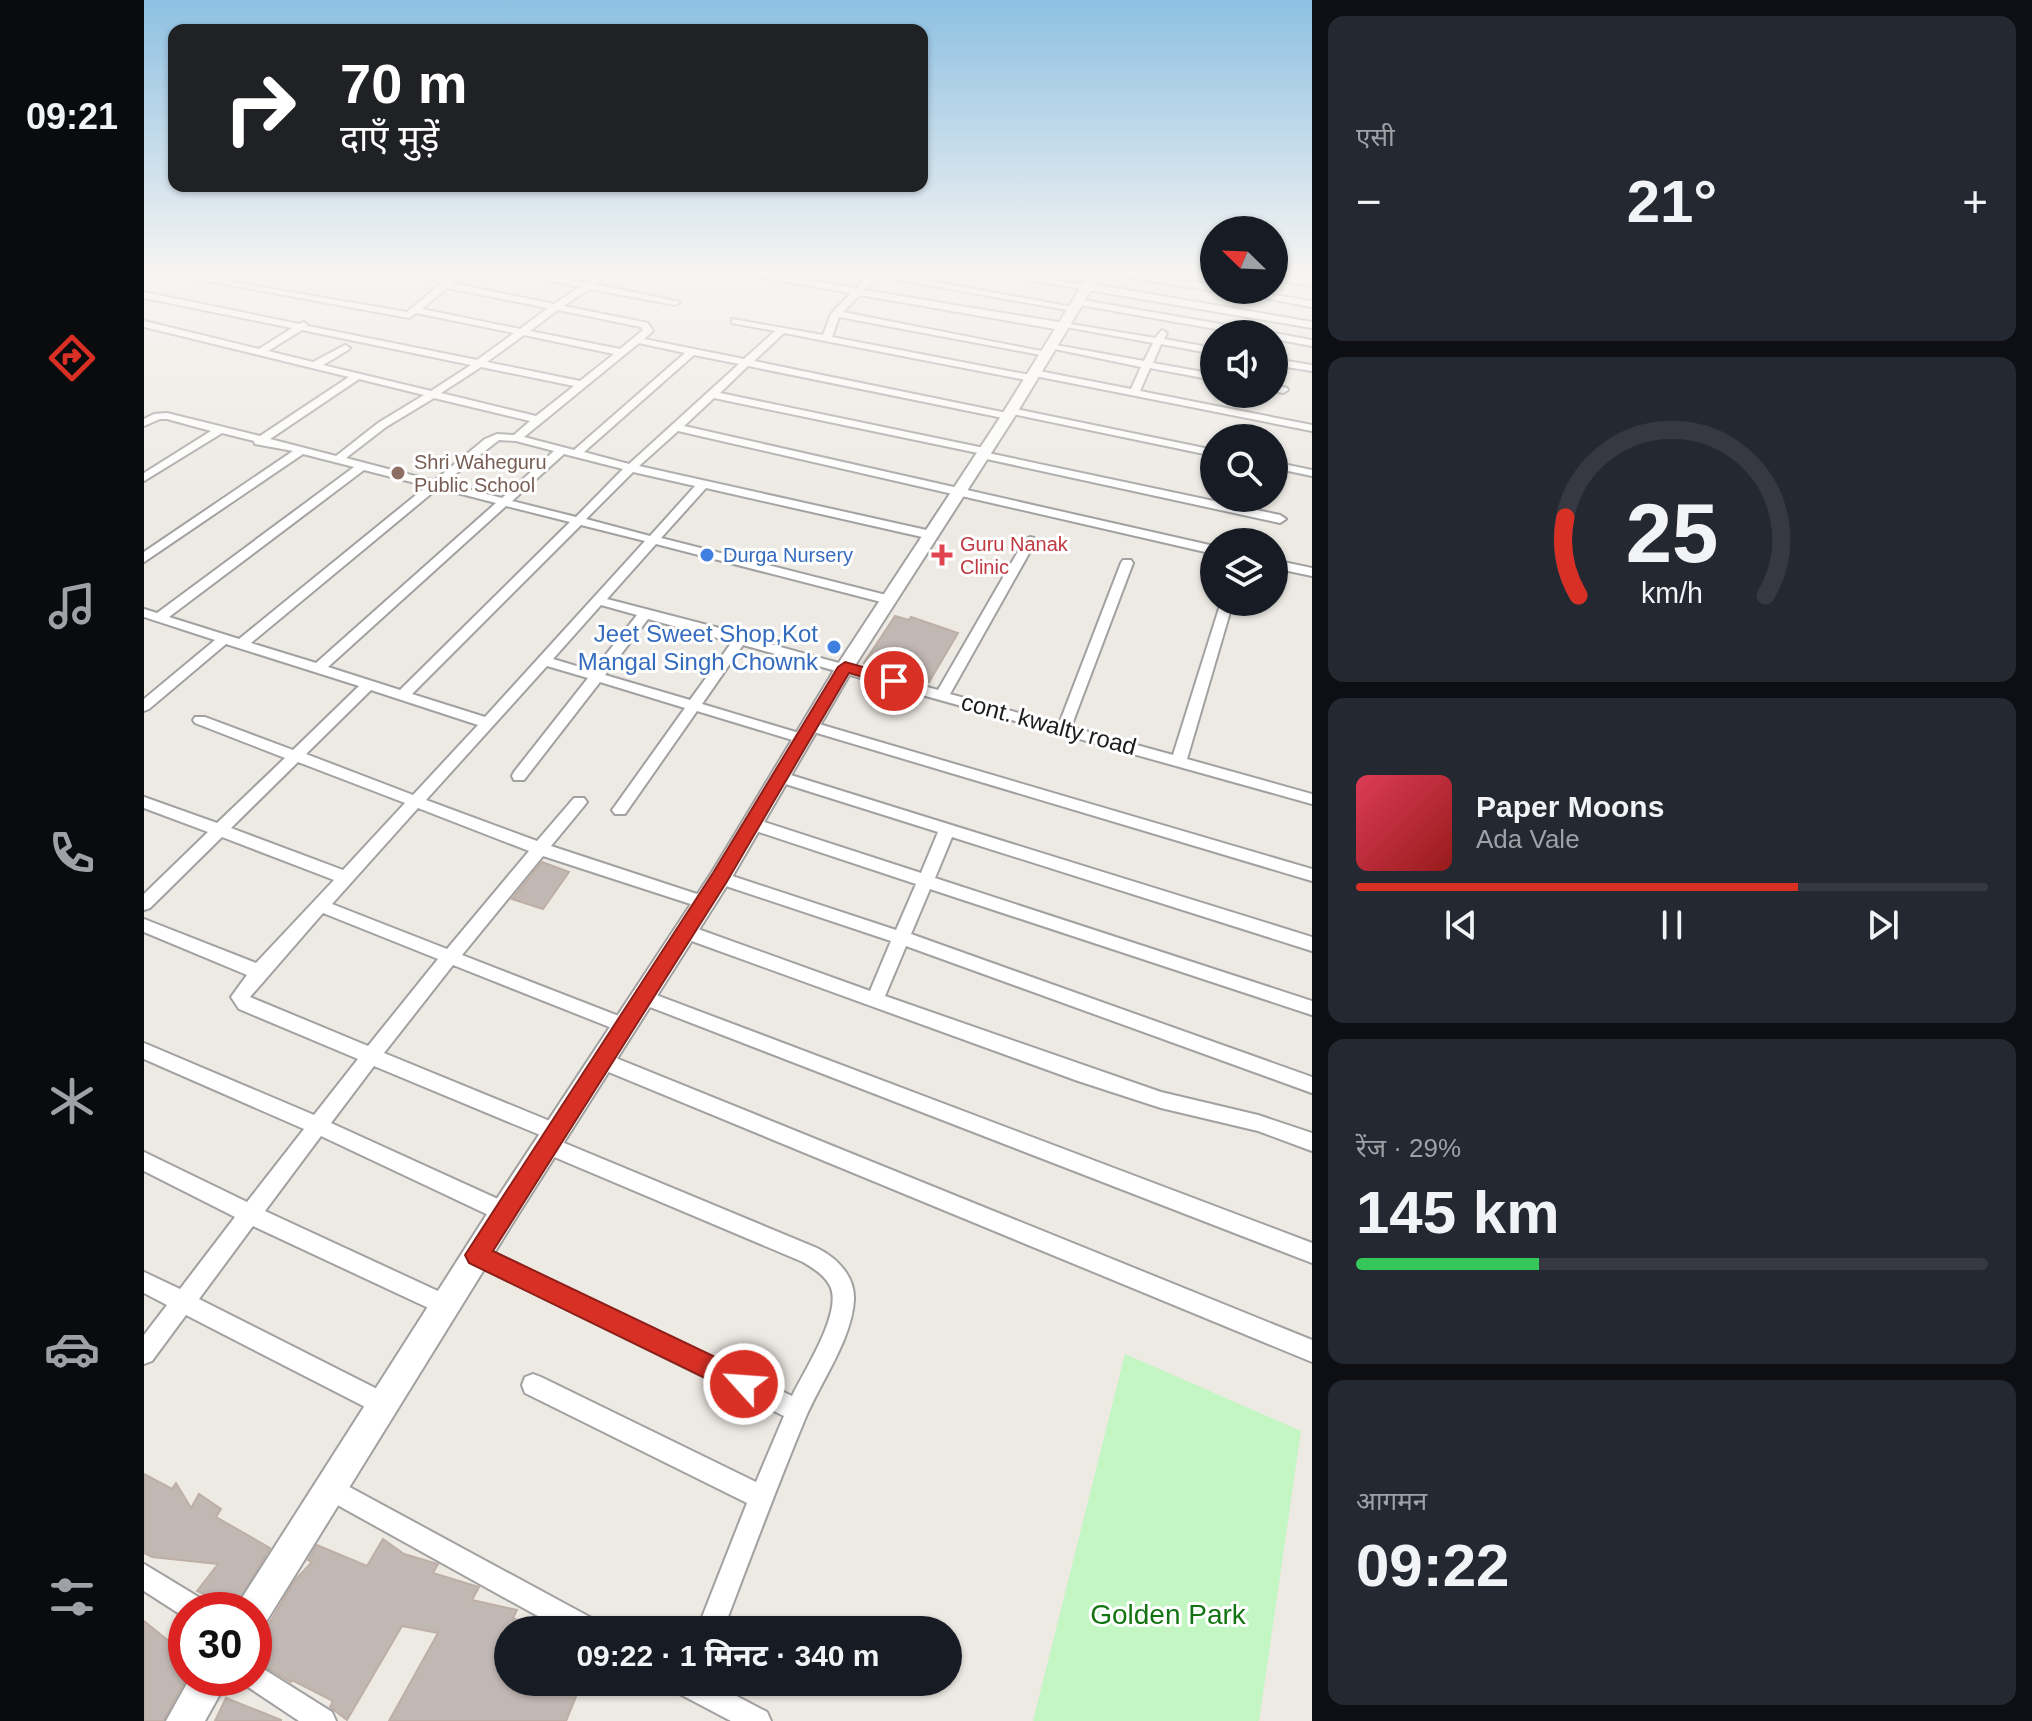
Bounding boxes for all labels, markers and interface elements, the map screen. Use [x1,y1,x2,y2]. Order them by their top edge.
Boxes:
text: 70 m [340,52,468,115]
icon: right [208,56,312,160]
text: 09:21 [26,96,118,137]
text: दाएँ मुड़ें [340,118,439,159]
text: एसी [1356,122,1395,152]
text: 21° [1627,168,1717,235]
text: − [1356,177,1382,226]
text: + [1962,177,1988,226]
north arrow [1200,216,1288,304]
map controls [1200,216,1288,616]
button: sound [1200,320,1288,408]
icon: directions [44,330,100,386]
button: search [1200,424,1288,512]
place label: Shri Waheguru Public School [414,451,547,496]
marker: Shri Waheguru Public School [389,464,407,482]
text: 25 [1626,486,1718,579]
button: layers [1200,528,1288,616]
place label: Guru Nanak Clinic [960,533,1069,578]
place label: Durga Nursery [723,544,853,566]
marker: Guru Nanak Clinic [931,544,953,566]
marker: Durga Nursery [698,546,716,564]
text: km/h [1641,577,1703,609]
icon: music [44,578,100,634]
place label: Jeet Sweet Shop,Kot Mangal Singh Chownk [578,620,819,675]
marker: Jeet Sweet Shop,Kot Mangal Singh Chownk [825,638,843,656]
pin [860,647,928,715]
icon: arrive [872,659,916,703]
street label: cont. kwalty road [959,688,1139,760]
text: Paper Moons [1476,790,1664,823]
text: Ada Vale [1476,824,1580,854]
icon: phone [44,825,100,881]
icon: previous [1439,903,1483,947]
icon: pause [1650,903,1694,947]
icon: next [1861,903,1905,947]
icon: climate [44,1073,100,1129]
text: रेंज · 29% [1356,1133,1461,1163]
text: 145 km [1356,1179,1560,1246]
icon: car [44,1321,100,1377]
position arrow [702,1342,786,1426]
text: आगमन [1356,1486,1427,1516]
text: 09:22 [1356,1532,1509,1599]
icon: filters [44,1569,100,1625]
speed limit sign: 30 [168,1592,272,1696]
park label: Golden Park [1090,1599,1247,1630]
text: 09:22 · 1 मिनट · 340 m [576,1639,880,1672]

